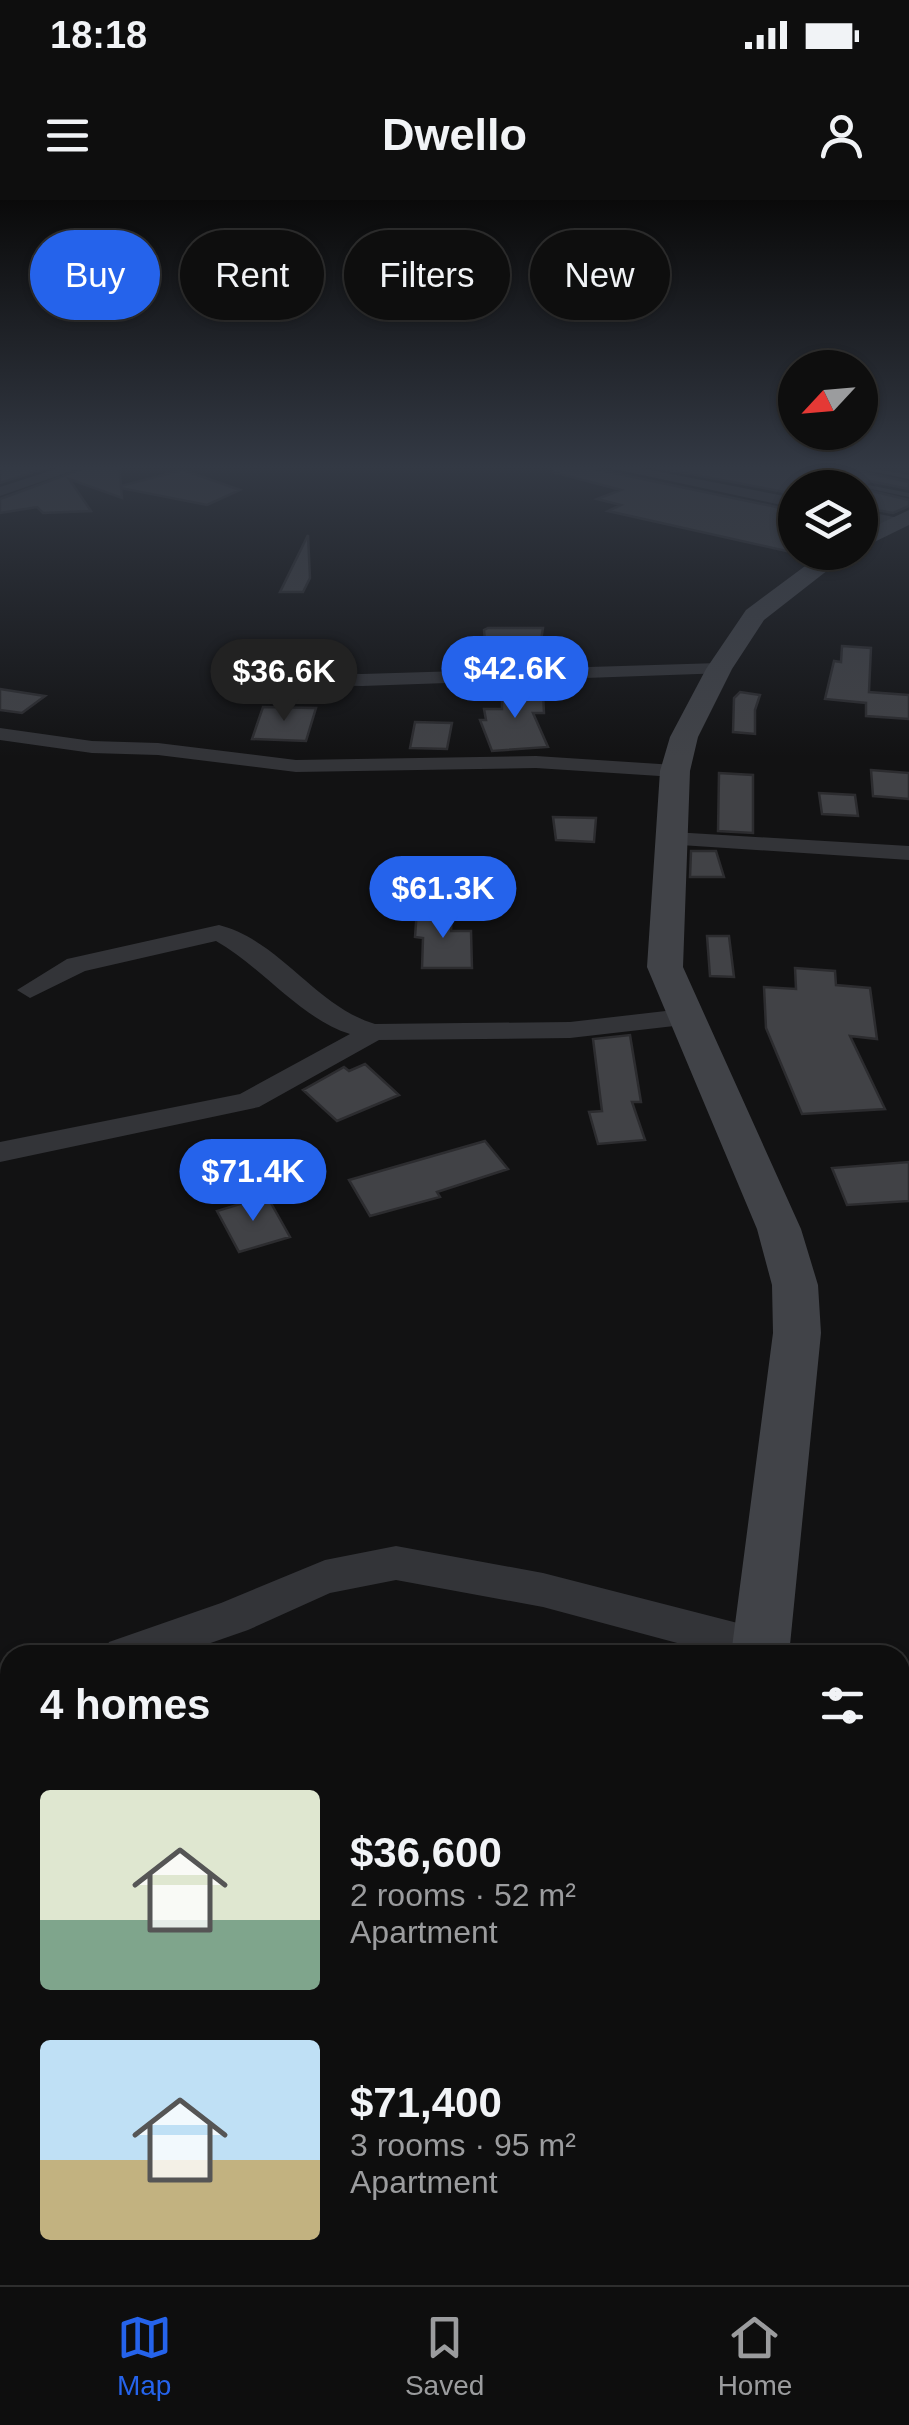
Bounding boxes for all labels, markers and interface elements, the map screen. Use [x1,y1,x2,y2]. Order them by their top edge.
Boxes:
text: 18:18 [50,14,147,56]
icon: menu [40,108,95,163]
icon: person [814,108,869,163]
text: Dwello [382,109,527,160]
chip: Buy [30,230,160,320]
chip: Rent [180,230,324,320]
chip: Filters [344,230,510,320]
chip: New [530,230,670,320]
north arrow [778,350,878,450]
map controls [778,350,878,570]
button: layers [778,470,878,570]
pin: $42.6K [434,636,596,721]
pin: $36.6K [203,639,365,724]
text: $42.6K [463,650,567,686]
text: $36.6K [232,653,336,689]
pin: $61.3K [362,856,524,941]
text: $61.3K [391,870,495,906]
pin: $71.4K [172,1139,334,1224]
text: $71.4K [201,1153,305,1189]
icon: filters [815,1678,870,1733]
text: 4 homes [40,1681,210,1728]
text: $36,600 [350,1829,502,1876]
icon: home [120,1830,240,1950]
text: 2 rooms · 52 m² [350,1877,576,1913]
text: Apartment [350,1914,498,1950]
text: $71,400 [350,2079,502,2126]
icon: home [120,2080,240,2200]
text: 3 rooms · 95 m² [350,2127,576,2163]
text: Apartment [350,2164,498,2200]
tab: Map [117,2310,172,2402]
tab: Saved [405,2310,484,2402]
tab: Home [718,2310,792,2402]

